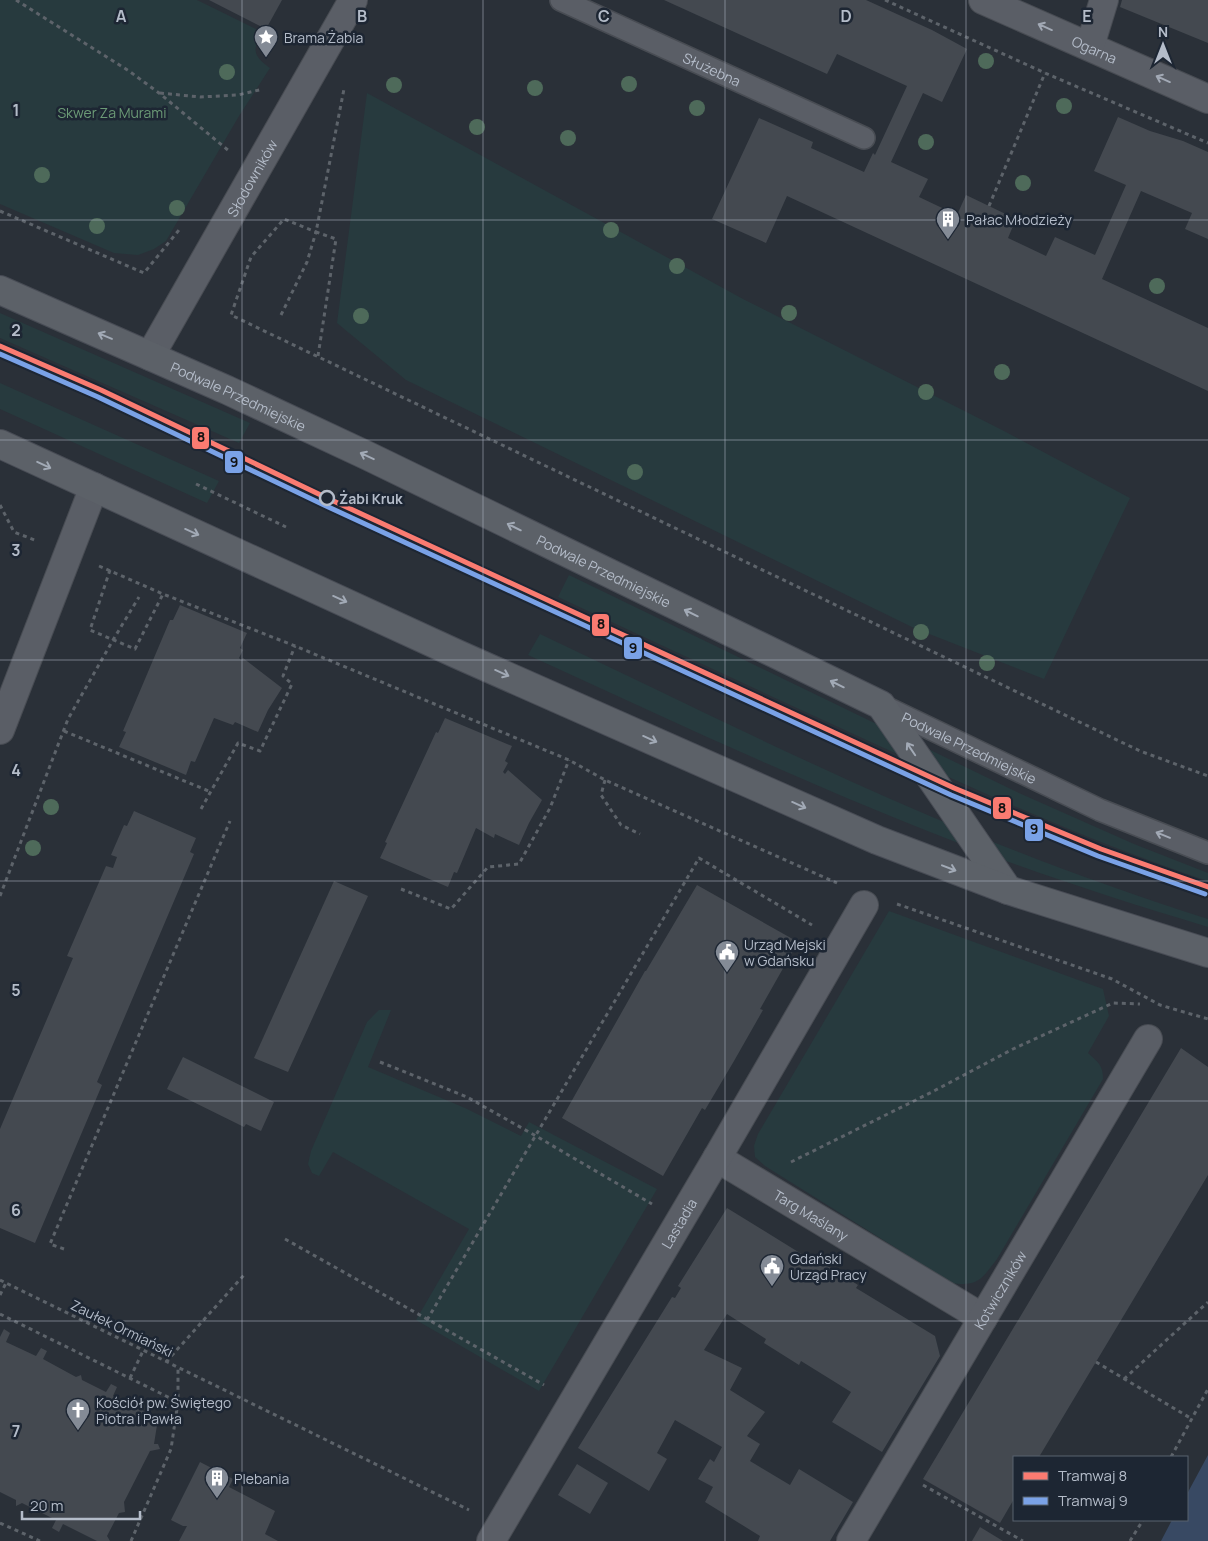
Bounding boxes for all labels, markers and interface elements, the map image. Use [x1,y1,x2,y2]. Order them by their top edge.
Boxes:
text: A [116,5,127,27]
text: B [357,5,367,27]
text: C [598,5,610,27]
text: D [840,5,852,27]
text: E [1082,5,1092,27]
north arrow [1138,20,1188,70]
one-way arrow [1038,21,1053,31]
text: N [1158,22,1168,41]
place icon: Brama Żabia [253,24,279,58]
place label: Brama Żabia [284,28,363,47]
street label: Ogarna [1069,31,1120,67]
street label: Służebna [680,47,744,90]
one-way arrow [1156,74,1171,83]
text: 1 [12,99,20,121]
park label: Skwer Za Murami [57,103,167,122]
street label: Słodowników [222,136,281,220]
building icon: Pałac Młodzieży [935,206,961,240]
place label: Pałac Młodzieży [966,210,1073,229]
text: 2 [11,319,21,341]
one-way arrow [98,331,113,341]
street label: Podwale Przedmiejskie [168,357,309,435]
line badge: 8 [191,426,210,450]
text: 8 [197,427,205,446]
line badge: 9 [224,450,244,474]
one-way arrow [360,450,375,460]
text: 9 [230,452,238,471]
one-way arrow [36,460,51,470]
place label: Żabi Kruk [339,489,403,508]
marker: Żabi Kruk [319,490,335,506]
one-way arrow [506,521,521,531]
one-way arrow [184,528,199,537]
street label: Podwale Przedmiejskie [534,530,674,611]
text: 3 [11,539,21,561]
one-way arrow [332,595,347,604]
one-way arrow [684,608,699,617]
line badge: 8 [591,613,610,637]
text: 8 [597,614,605,633]
line badge: 9 [623,636,643,660]
text: 9 [629,638,637,657]
one-way arrow [494,669,509,679]
one-way arrow [830,679,845,688]
street label: Podwale Przedmiejskie [899,707,1040,788]
one-way arrow [642,735,657,745]
one-way arrow [906,743,916,757]
text: 4 [11,759,21,781]
line badge: 8 [992,796,1012,820]
text: 8 [998,798,1006,817]
one-way arrow [791,801,806,811]
line badge: 9 [1024,818,1044,842]
text: 9 [1030,819,1038,838]
one-way arrow [1156,830,1171,839]
one-way arrow [941,864,956,873]
place label: Urząd Mejski w Gdańsku [744,935,826,970]
public building icon: Urząd Mejski w Gdańsku [714,939,740,973]
text: 5 [11,979,21,1001]
street label: Targ Maślany [770,1185,853,1245]
street label: Lastadia [656,1195,701,1252]
text: 6 [11,1199,21,1221]
street label: Kotwiczników [969,1247,1030,1332]
place label: Gdański Urząd Pracy [790,1249,867,1284]
public building icon: Gdański Urząd Pracy [759,1253,785,1287]
street label: Zaułek Ormiański [68,1295,176,1361]
place label: Kościół pw. Świętego Piotra i Pawła [96,1393,231,1428]
church icon: Kościół pw. Świętego Piotra i Pawła [65,1397,91,1431]
text: 7 [12,1420,20,1442]
legend [1013,1456,1188,1521]
building icon: Plebania [204,1465,230,1499]
text: Tramwaj 8 [1058,1465,1127,1486]
place label: Plebania [234,1469,289,1488]
scale bar [22,1488,140,1520]
text: Tramwaj 9 [1058,1490,1128,1511]
text: 20 m [30,1495,63,1516]

